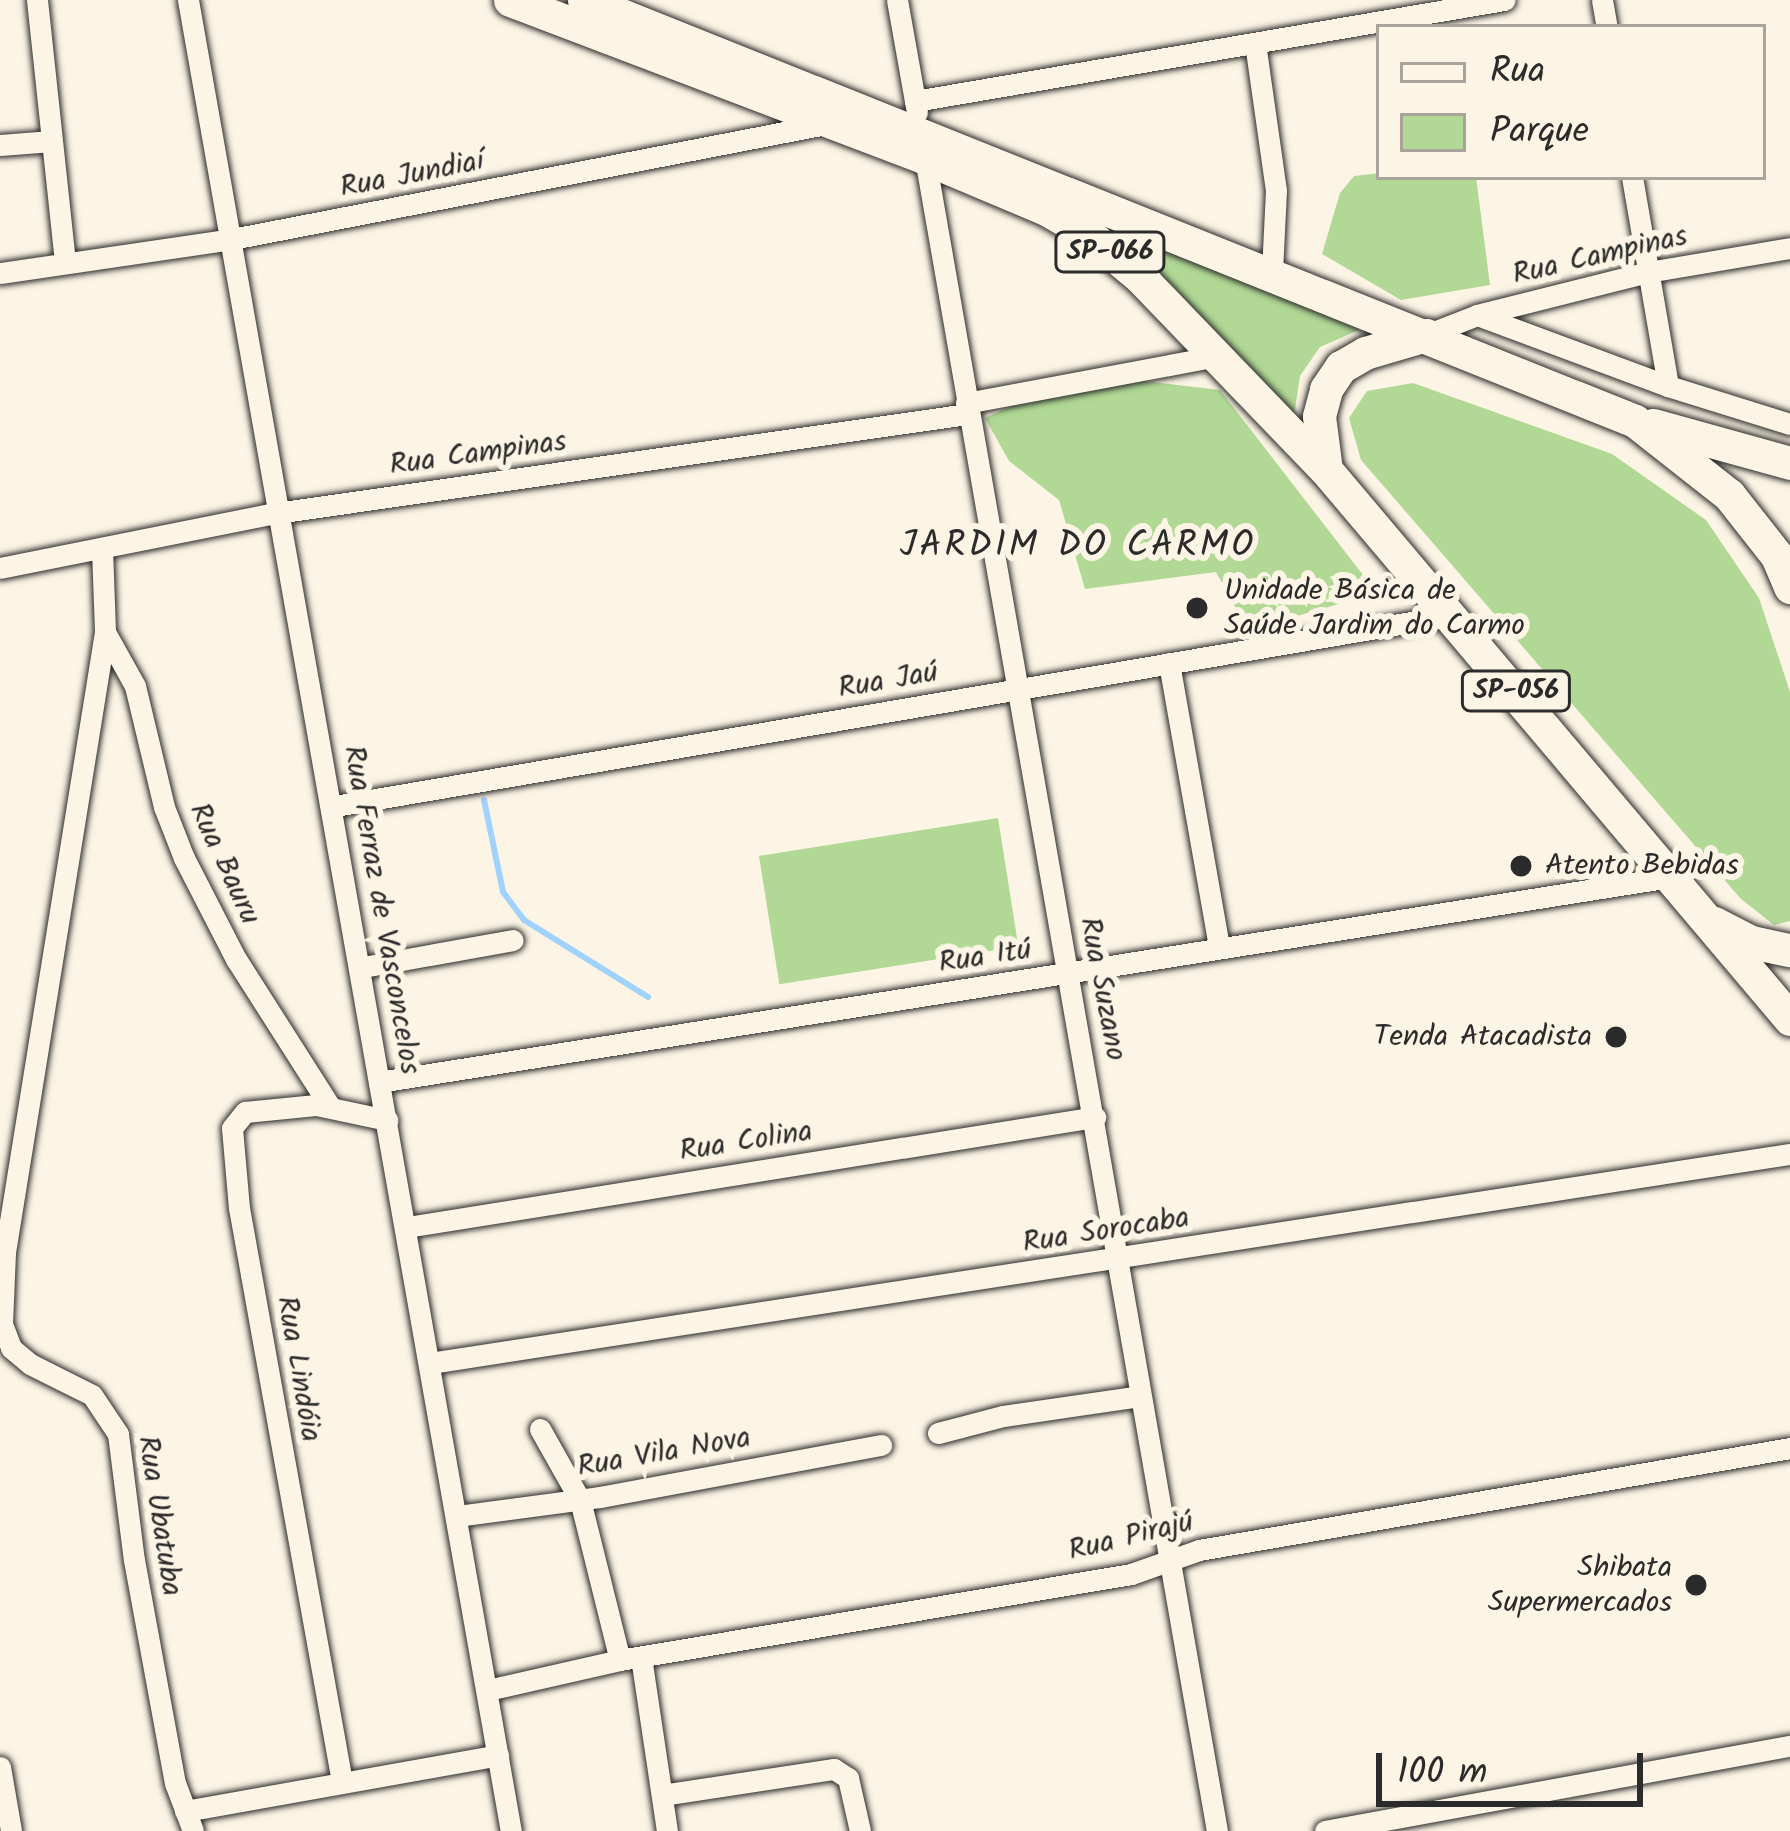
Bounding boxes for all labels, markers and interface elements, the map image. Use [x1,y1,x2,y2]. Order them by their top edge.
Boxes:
legend [1376,24,1766,180]
text: Rua [1490,44,1545,101]
text: Parque [1490,104,1589,161]
street label: Rua Jundiaí [337,143,487,207]
street label: Rua Campinas [1509,218,1691,294]
road number: SP-066 [1053,231,1167,273]
street label: Rua Campinas [387,424,569,484]
district label: JARDIM DO CARMO [900,525,1256,569]
place label: Unidade Básica de Saúde Jardim do Carmo [1224,573,1525,644]
marker: Unidade Básica de Saúde Jardim do Carmo [1181,592,1213,624]
street label: Rua Jaú [835,655,941,707]
road number: SP-056 [1459,670,1573,712]
street label: Rua Ferraz de Vasconcelos [334,743,428,1077]
street label: Rua Bauru [180,797,268,931]
place label: Atento Bebidas [1545,848,1739,884]
marker: Atento Bebidas [1508,853,1534,879]
street label: Rua Suzano [1070,914,1134,1064]
street label: Rua Itú [936,932,1034,982]
place label: Tenda Atacadista [1373,1019,1592,1055]
marker: Tenda Atacadista [1603,1024,1629,1050]
street label: Rua Colina [677,1114,815,1170]
street label: Rua Sorocaba [1020,1200,1192,1262]
street label: Rua Lindóia [267,1293,329,1445]
street label: Rua Vila Nova [575,1420,753,1486]
street label: Rua Ubatuba [129,1433,189,1599]
street label: Rua Pirajú [1065,1504,1197,1570]
place label: Shibata Supermercados [1488,1550,1672,1620]
marker: Shibata Supermercados [1683,1572,1709,1598]
scale bar [1382,1729,1649,1803]
text: 100 m [1397,1745,1487,1802]

